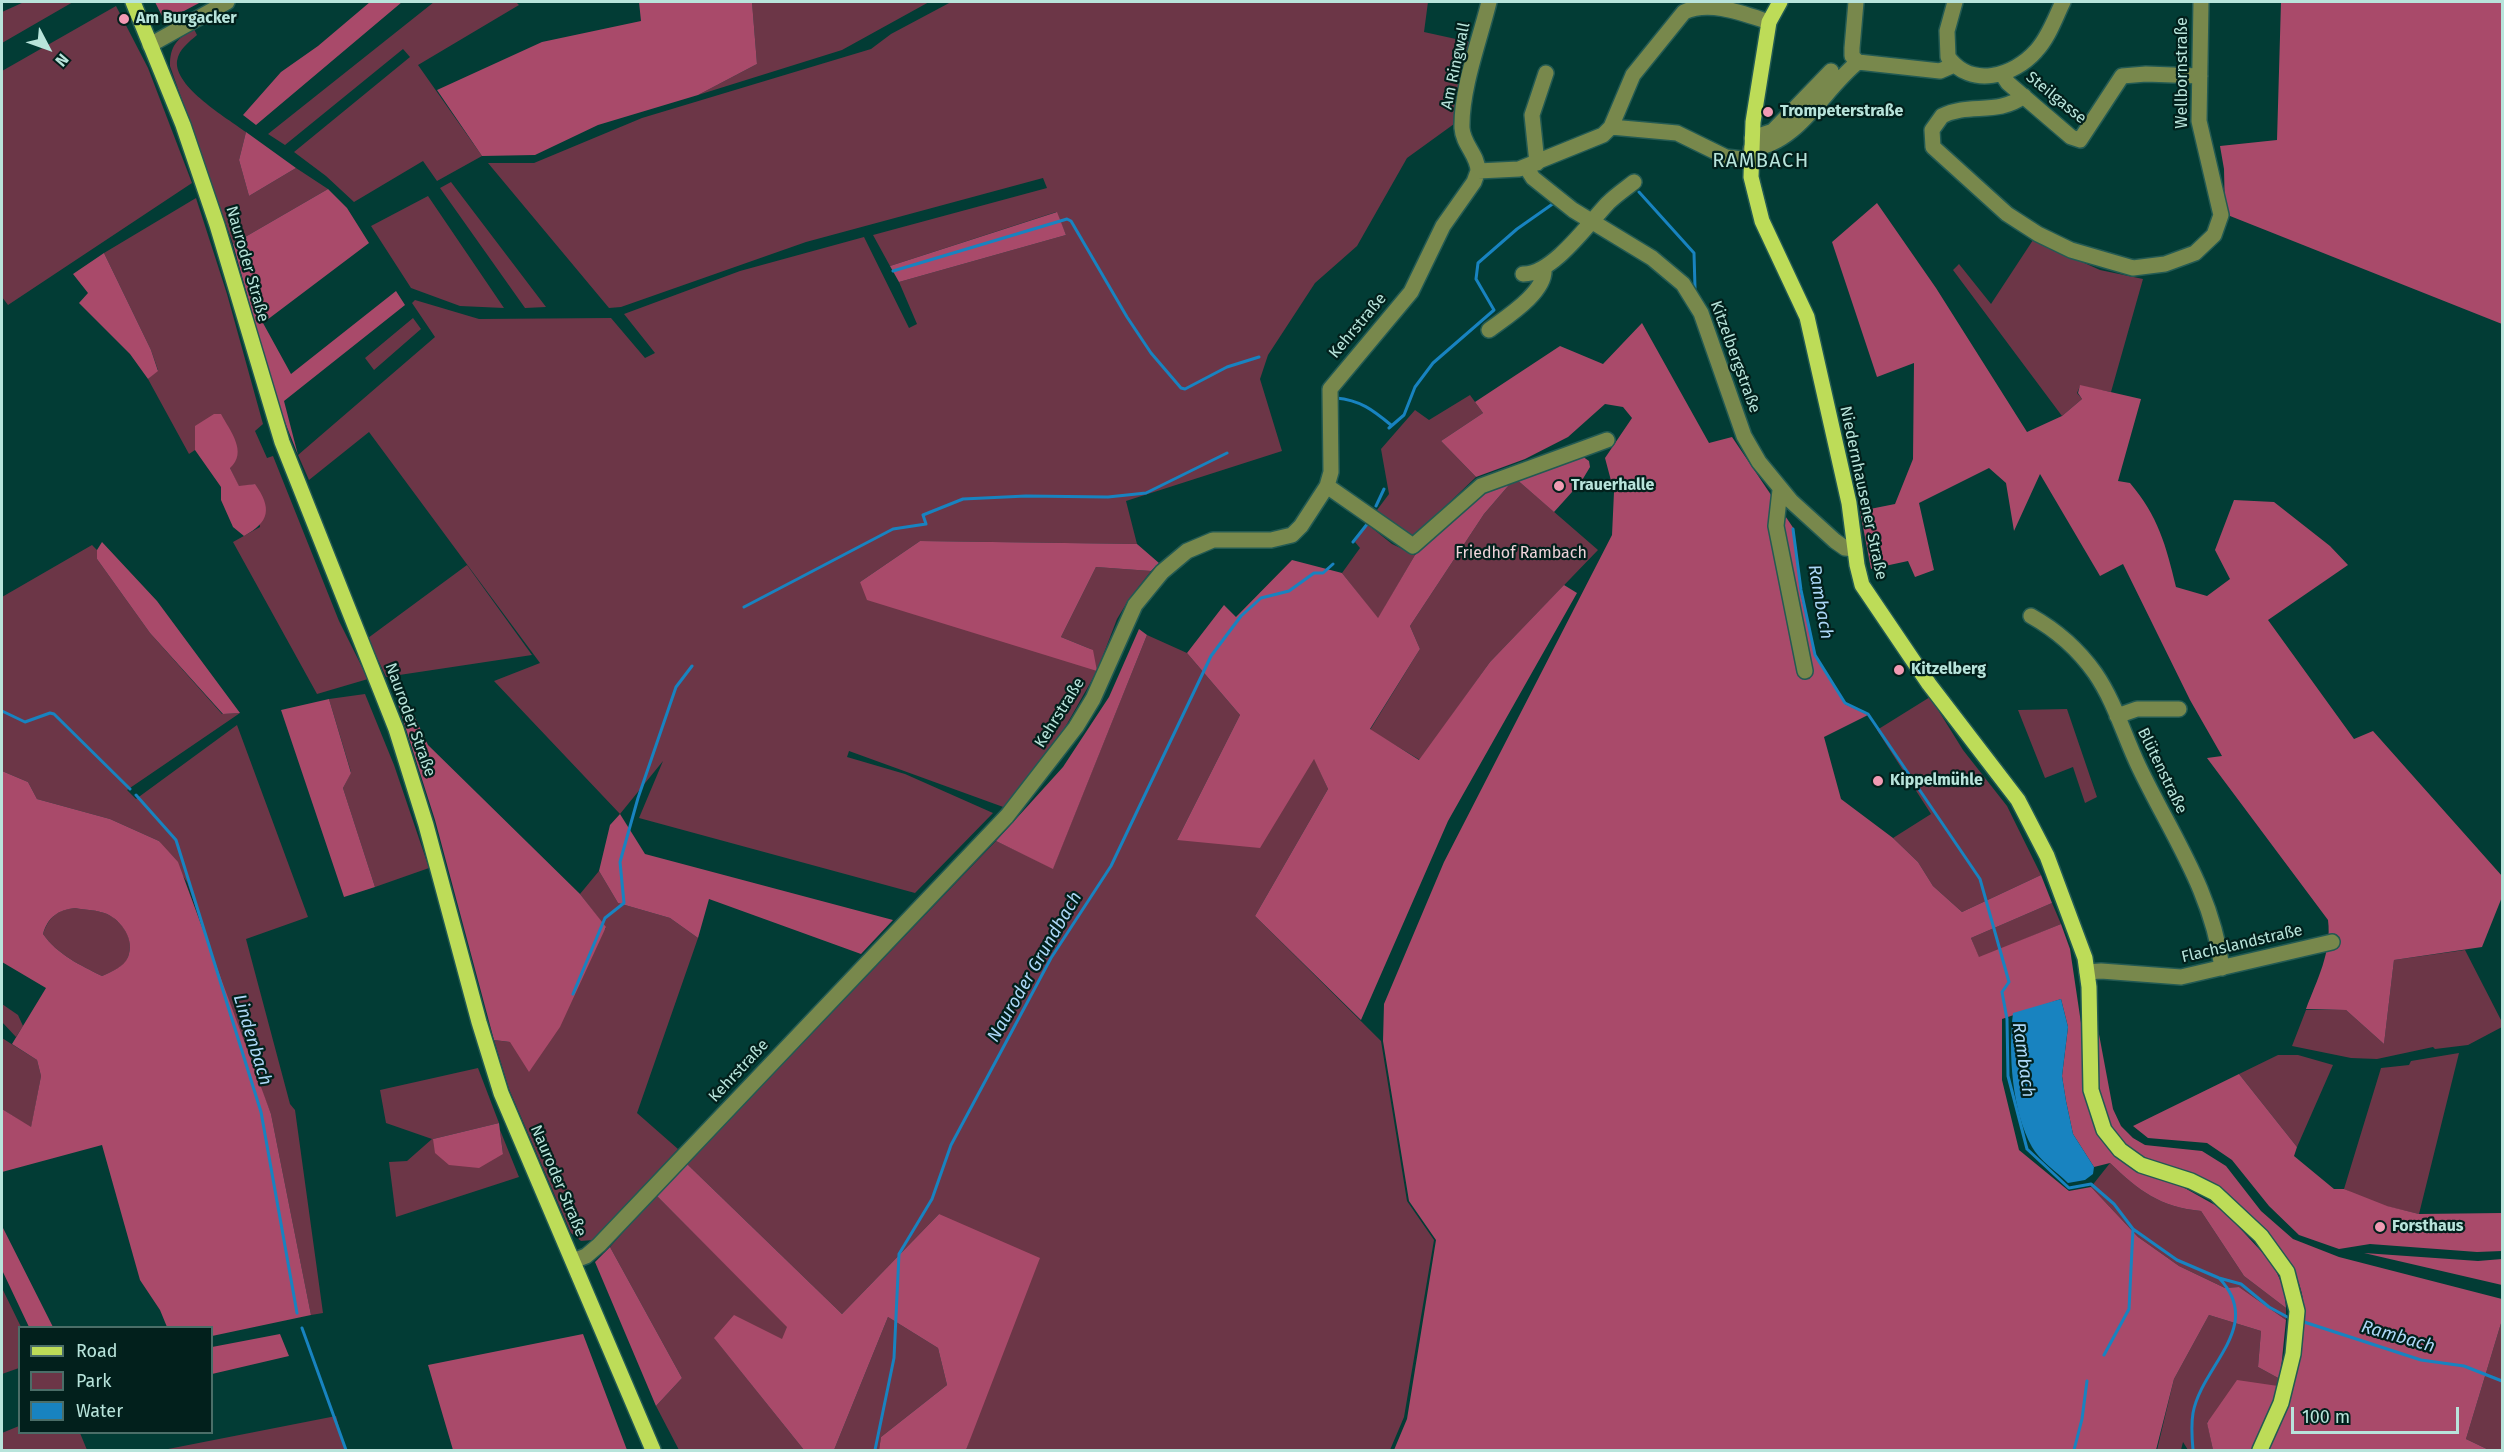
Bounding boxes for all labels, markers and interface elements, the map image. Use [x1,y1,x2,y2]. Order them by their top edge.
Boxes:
place label: Am Burgacker [136,9,237,29]
marker: Am Burgacker [117,12,131,26]
street label: Wellbornstraße [2173,17,2193,129]
north arrow [18,18,78,78]
street label: Am Ringwall [1437,21,1475,111]
text: N [51,50,73,70]
street label: Steilgasse [2022,68,2090,128]
place label: Trompeterstraße [1780,102,1903,122]
marker: Trompeterstraße [1761,105,1775,119]
district label: RAMBACH [1712,149,1810,173]
street label: Nauroder Straße [221,204,273,324]
street label: Kehrstraße [1325,290,1391,362]
street label: Kitzelbergstraße [1706,298,1764,416]
street label: Niedernhausener Straße [1835,404,1891,582]
place label: Trauerhalle [1571,476,1654,496]
marker: Trauerhalle [1552,479,1566,493]
park label: Friedhof Rambach [1455,544,1587,564]
water label: Rambach [1803,563,1837,641]
street label: Nauroder Straße [381,660,439,780]
place label: Kitzelberg [1911,660,1986,680]
marker: Kitzelberg [1892,663,1906,677]
street label: Kehrstraße [1031,674,1089,752]
street label: Blütenstraße [2133,725,2191,817]
place label: Kippelmühle [1890,771,1983,791]
marker: Kippelmühle [1871,774,1885,788]
water label: Nauroder Grundbach [983,888,1087,1046]
street label: Flachslandstraße [2180,921,2304,967]
water label: Lindenbach [228,992,276,1088]
water label: Rambach [2007,1021,2039,1099]
street label: Kehrstraße [705,1036,773,1106]
street label: Nauroder Straße [526,1122,590,1240]
place label: Forsthaus [2392,1217,2464,1237]
marker: Forsthaus [2373,1220,2387,1234]
water label: Rambach [2359,1316,2437,1358]
legend [18,1326,213,1434]
text: Road [76,1340,118,1362]
text: Park [76,1370,111,1392]
scale bar [2294,1395,2462,1433]
text: Water [76,1400,123,1422]
text: 100 m [2302,1406,2350,1428]

